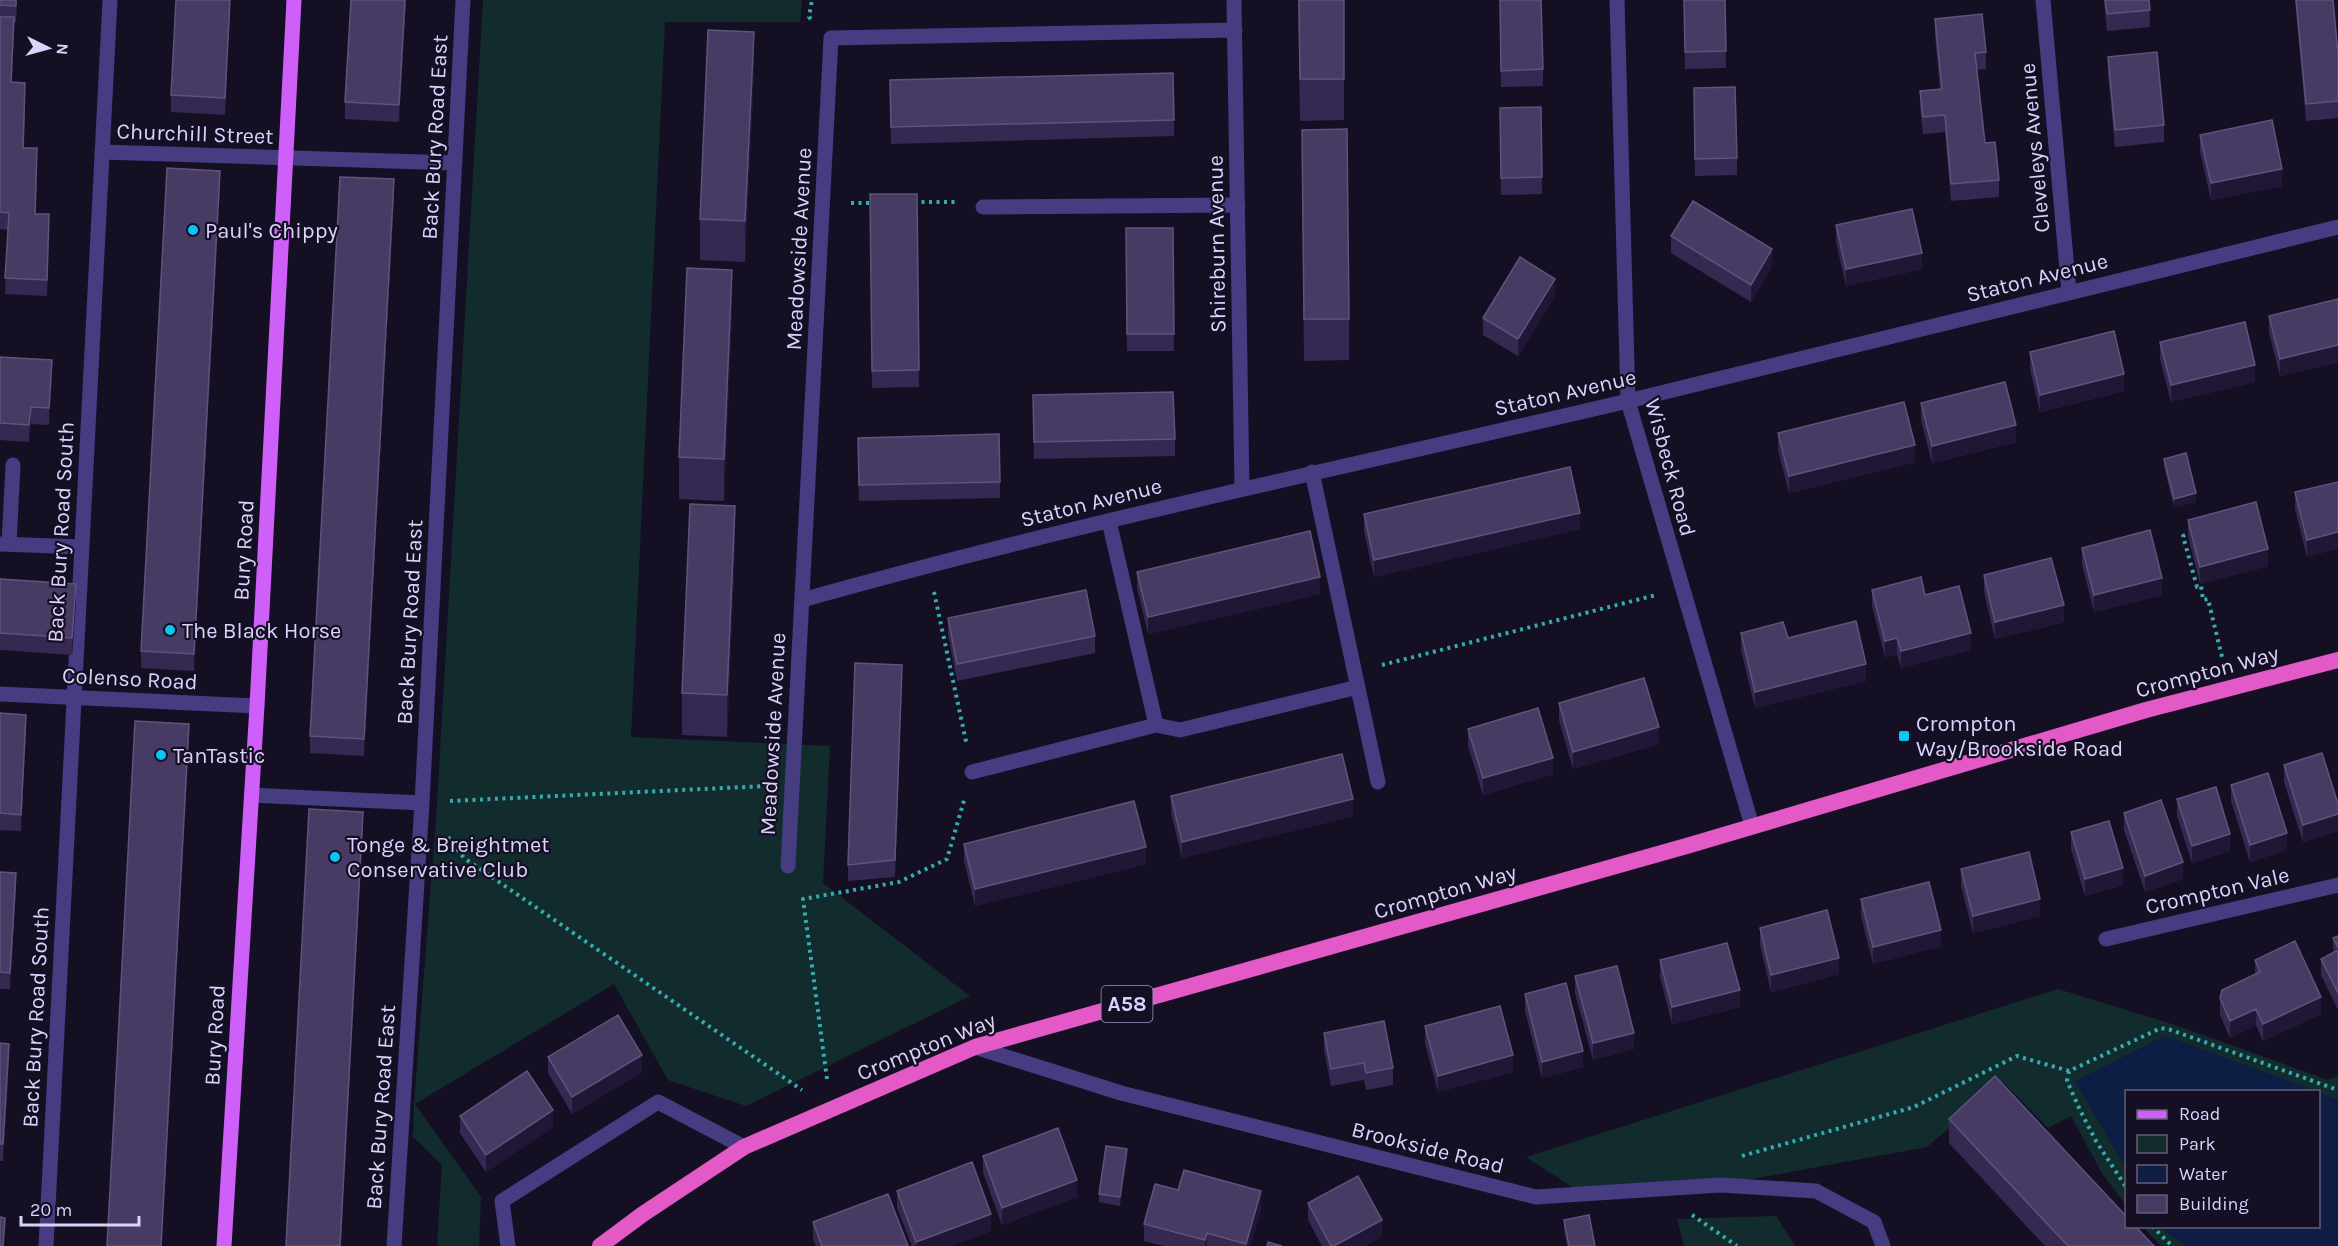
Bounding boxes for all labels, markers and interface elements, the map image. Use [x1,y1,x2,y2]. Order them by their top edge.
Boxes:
north arrow [18,18,78,78]
street label: Back Bury Road East [417,34,453,240]
text: N [52,43,72,56]
street label: Cleveleys Avenue [2015,62,2055,234]
street label: Churchill Street [116,118,274,150]
street label: Meadowside Avenue [781,147,817,351]
street label: Shireburn Avenue [1202,155,1232,333]
place label: Paul's Chippy [205,218,338,244]
marker: Paul's Chippy [186,223,200,237]
street label: Staton Avenue [1964,248,2111,308]
street label: Staton Avenue [1492,364,1639,422]
street label: Wisbeck Road [1639,395,1701,539]
street label: Back Bury Road South [42,421,80,643]
street label: Staton Avenue [1018,473,1165,533]
street label: Bury Road [228,499,260,601]
street label: Back Bury Road East [392,519,428,725]
place label: The Black Horse [182,618,341,644]
marker: The Black Horse [163,623,177,637]
street label: Meadowside Avenue [755,632,791,836]
street label: Crompton Way [2133,640,2282,704]
street label: Colenso Road [62,662,198,696]
place label: Crompton Way/Brookside Road [1916,711,2123,762]
marker: Crompton Way/Brookside Road [1897,729,1911,743]
place label: TanTastic [173,743,265,769]
marker: TanTastic [154,748,168,762]
place label: Tonge & Breightmet Conservative Club [347,832,549,883]
marker: Tonge & Breightmet Conservative Club [328,850,342,864]
street label: Crompton Way [1371,859,1520,925]
street label: Crompton Vale [2143,862,2292,920]
street label: Back Bury Road South [17,906,55,1128]
street label: Bury Road [199,984,231,1086]
road number: A58 [1102,986,1152,1022]
street label: Back Bury Road East [361,1004,401,1210]
street label: Crompton Way [853,1007,999,1087]
legend [2125,1090,2320,1228]
text: Road [2179,1103,2220,1125]
street label: Brookside Road [1349,1116,1507,1180]
text: Park [2179,1133,2216,1155]
text: Water [2179,1163,2227,1185]
scale bar [21,1189,140,1227]
text: Building [2179,1193,2249,1215]
text: 20 m [30,1199,72,1221]

